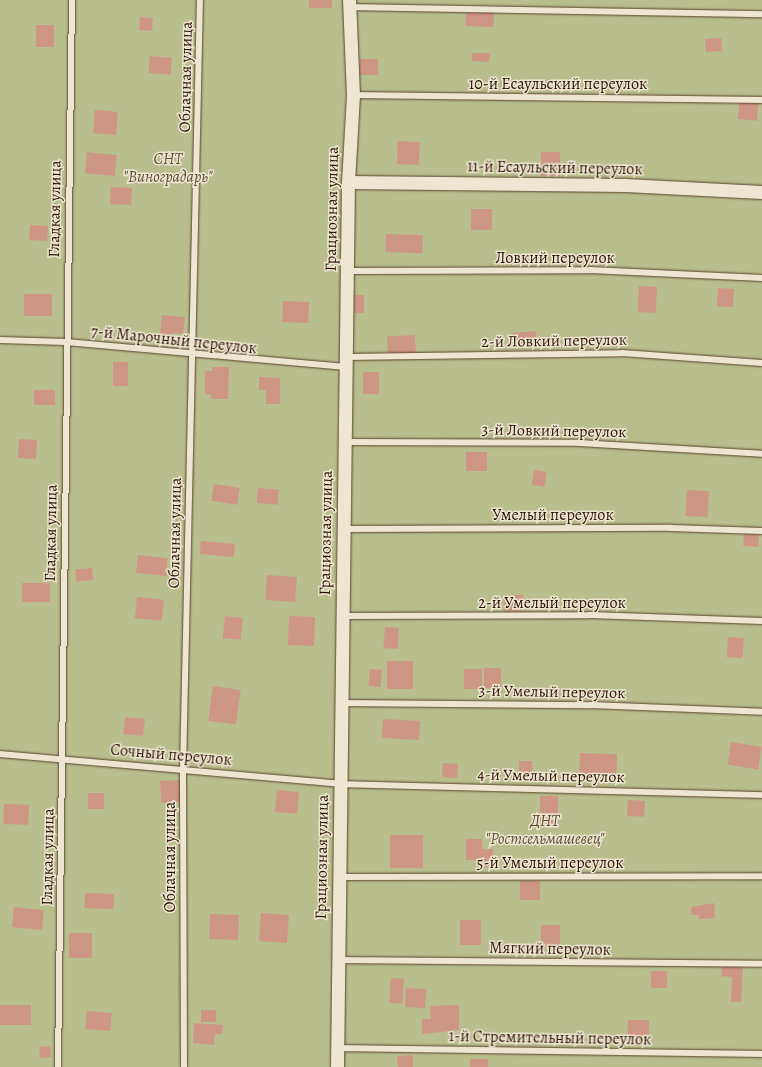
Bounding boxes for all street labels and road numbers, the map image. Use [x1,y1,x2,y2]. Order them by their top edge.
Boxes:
street label: Облачная улица [175,21,197,133]
street label: 10-й Есаульский переулок [469,74,647,94]
street label: Грациозная улица [321,146,343,272]
street label: 11-й Есаульский переулок [467,157,643,179]
street label: Гладкая улица [45,160,65,258]
street label: Ловкий переулок [495,248,615,268]
street label: 7-й Марочный переулок [90,322,258,358]
street label: 2-й Ловкий переулок [481,330,627,352]
street label: 3-й Ловкий переулок [481,420,627,442]
street label: Грациозная улица [315,470,337,596]
street label: Облачная улица [164,477,186,589]
street label: Гладкая улица [41,484,61,582]
street label: Умелый переулок [492,505,614,525]
street label: 2-й Умелый переулок [478,593,626,613]
street label: 3-й Умелый переулок [478,681,626,703]
street label: Сочный переулок [110,740,232,770]
street label: 4-й Умелый переулок [477,765,625,787]
street label: Грациозная улица [311,794,333,920]
street label: Облачная улица [160,802,180,912]
street label: Гладкая улица [38,808,58,906]
street label: 5-й Умелый переулок [477,853,623,873]
street label: Мягкий переулок [489,938,611,960]
street label: 1-й Стремительный переулок [449,1027,651,1049]

